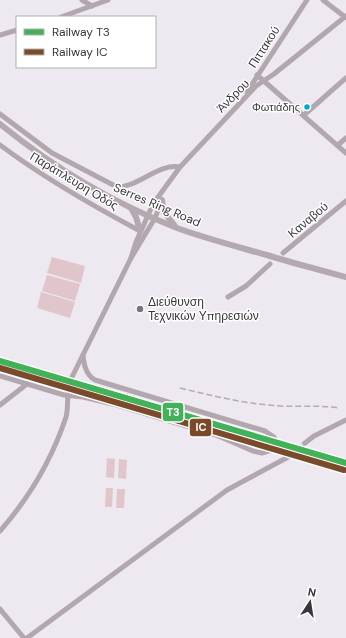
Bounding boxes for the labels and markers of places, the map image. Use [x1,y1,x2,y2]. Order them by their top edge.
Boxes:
place label: Φωτιάδης [252,100,300,114]
marker: Φωτιάδης [302,102,312,112]
place label: Διεύθυνση Τεχνικών Υπηρεσιών [148,294,259,324]
marker: Διεύθυνση Τεχνικών Υπηρεσιών [135,304,145,314]

